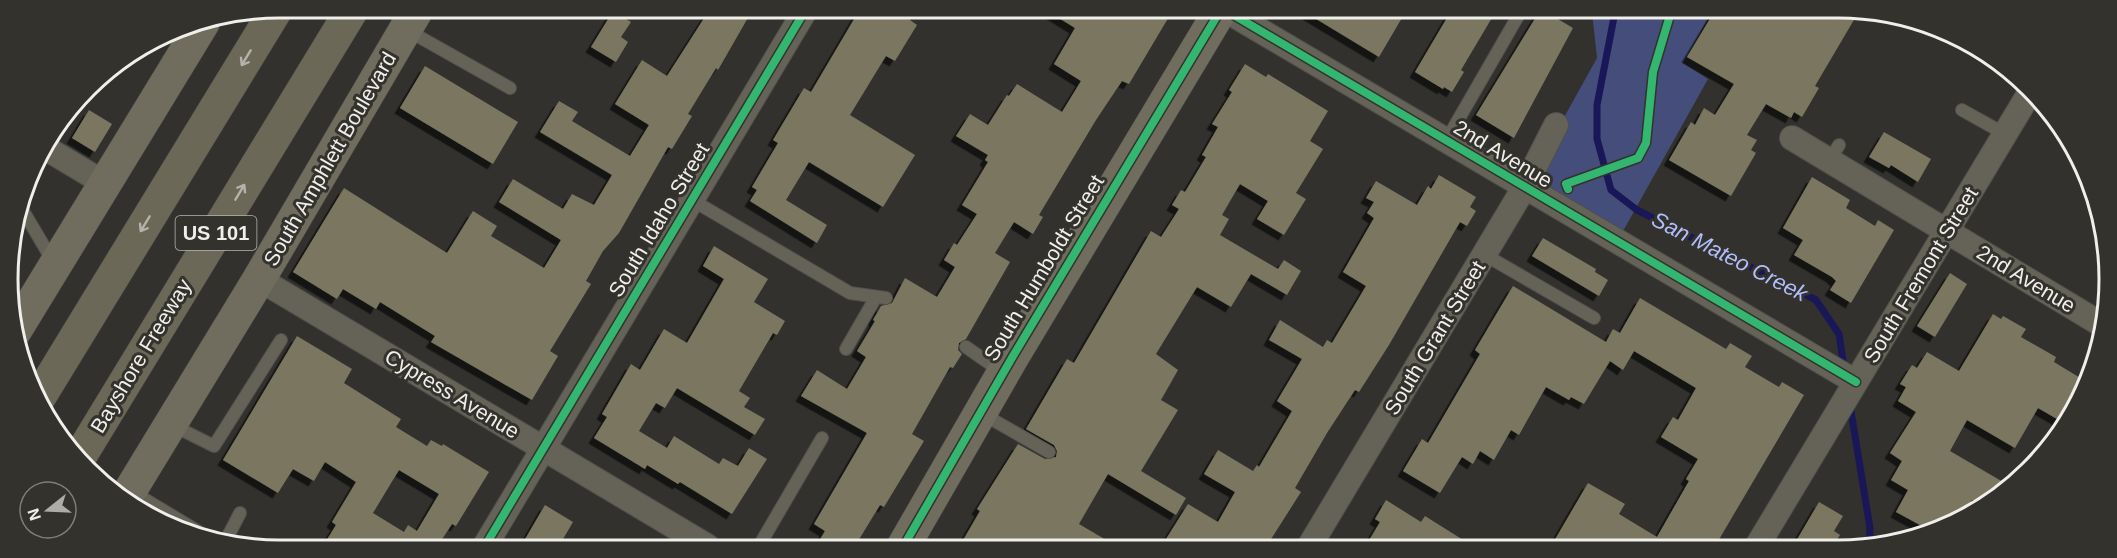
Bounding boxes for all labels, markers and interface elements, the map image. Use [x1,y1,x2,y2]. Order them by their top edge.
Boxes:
street label: South Amphlett Boulevard [259,48,400,270]
one-way arrow [240,49,252,66]
street label: 2nd Avenue [1450,115,1557,192]
street label: South Idaho Street [604,139,714,301]
street label: South Humboldt Street [979,171,1108,365]
street label: South Fremont Street [1859,183,1982,367]
one-way arrow [234,184,247,201]
water label: San Mateo Creek [1648,206,1813,307]
one-way arrow [138,215,150,232]
road number: US 101 [176,216,256,250]
street label: 2nd Avenue [1973,240,2080,317]
street label: South Grant Street [1380,257,1490,419]
street label: Bayshore Freeway [86,274,196,437]
street label: Cypress Avenue [381,344,524,443]
north arrow [18,480,78,540]
text: N [24,506,44,523]

